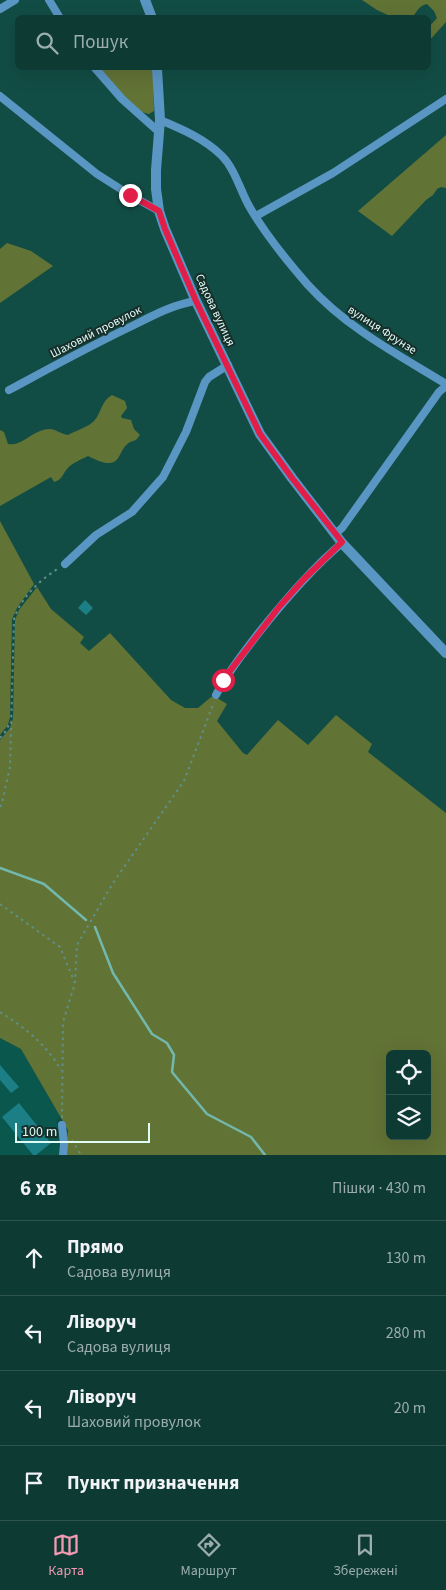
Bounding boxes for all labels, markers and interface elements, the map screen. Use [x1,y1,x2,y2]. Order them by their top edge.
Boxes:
search box [15,15,431,70]
icon: search [33,29,61,57]
text: Пошук [73,29,128,56]
route end [119,184,142,207]
street label: Садова вулиця [191,271,239,349]
street label: вулиця Фрунзе [344,301,420,359]
street label: Шаховий провулок [47,302,145,362]
route start [212,669,235,692]
map controls [386,1050,431,1140]
button: locate [386,1050,431,1095]
button: layers [386,1095,431,1140]
scale bar [15,1120,150,1143]
text: 100 m [22,1122,57,1142]
text: 6 хв [20,1173,57,1203]
text: Пішки · 430 m [332,1177,426,1199]
text: Прямо [67,1234,124,1261]
icon: ahead [20,1244,48,1272]
text: 130 m [386,1247,426,1269]
text: Садова вулиця [67,1261,171,1283]
text: Ліворуч [67,1309,136,1336]
icon: left [20,1319,48,1347]
text: 280 m [386,1322,426,1344]
text: Садова вулиця [67,1336,171,1358]
text: Ліворуч [67,1384,136,1411]
icon: left [20,1394,48,1422]
text: 20 m [394,1397,426,1419]
text: Шаховий провулок [67,1411,201,1433]
icon: arrive [20,1469,48,1497]
text: Пункт призначення [67,1470,239,1497]
tab: Карта [48,1531,84,1581]
tab: Маршрут [181,1531,237,1581]
tab: Збережені [333,1531,398,1581]

